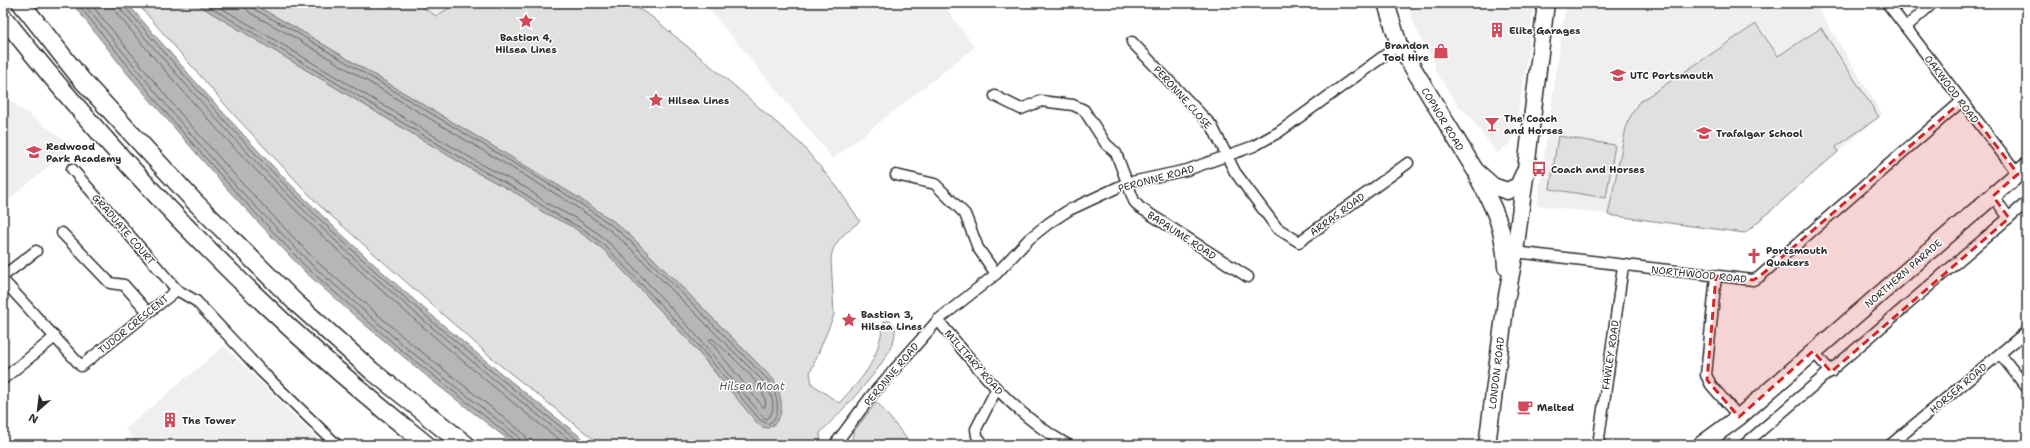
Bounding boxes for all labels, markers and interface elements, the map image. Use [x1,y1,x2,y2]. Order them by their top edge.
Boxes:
place icon: Bastion 4, Hilsea Lines [517,12,535,30]
building icon: Elite Garages [1488,21,1506,39]
place label: Elite Garages [1509,24,1580,37]
place label: Bastion 4, Hilsea Lines [495,31,557,56]
place label: Brandon Tool Hire [1383,39,1429,64]
shop icon: Brandon Tool Hire [1432,42,1450,60]
street label: OAKWOOD ROAD [1922,53,1982,126]
street label: PERONNE CLOSE [1151,63,1214,132]
school or university icon: UTC Portsmouth [1609,66,1627,84]
place label: UTC Portsmouth [1630,69,1714,82]
street label: COPNOR ROAD [1419,85,1467,154]
place icon: Hilsea Lines [647,91,665,109]
place label: Hilsea Lines [668,94,729,107]
place label: The Coach and Horses [1504,112,1563,137]
bar icon: The Coach and Horses [1483,115,1501,133]
school or university icon: Trafalgar School [1695,124,1713,142]
place label: Trafalgar School [1716,127,1803,140]
place label: Redwood Park Academy [46,140,121,165]
school or university icon: Redwood Park Academy [25,143,43,161]
bus stop icon: Coach and Horses [1530,160,1548,178]
street label: PERONNE ROAD [1117,162,1196,195]
place label: Coach and Horses [1551,163,1645,176]
street label: ARRAS ROAD [1307,190,1368,239]
street label: GRADUATE COURT [89,191,158,267]
street label: BAPAUME ROAD [1145,208,1219,263]
street label: NORTHERN PARADE [1862,236,1945,311]
place label: Portsmouth Quakers [1766,244,1828,269]
church icon: Portsmouth Quakers [1745,247,1763,265]
street label: NORTHWOOD ROAD [1650,263,1748,286]
street label: TUDOR CRESCENT [95,292,171,357]
place label: Bastion 3, Hilsea Lines [861,308,922,333]
place icon: Bastion 3, Hilsea Lines [840,311,858,329]
street label: FAWLEY ROAD [1599,319,1622,391]
street label: MILITARY ROAD [942,327,1006,398]
street label: LONDON ROAD [1486,336,1507,410]
street label: PERONNE ROAD [861,340,922,409]
street label: HORSEA ROAD [1927,360,1990,416]
water label: Hilsea Moat [719,379,785,394]
north arrow [18,390,58,430]
cafe icon: Melted [1516,398,1534,416]
place label: Melted [1537,401,1574,414]
text: N [26,410,41,427]
building icon: The Tower [161,411,179,429]
place label: The Tower [182,414,237,427]

